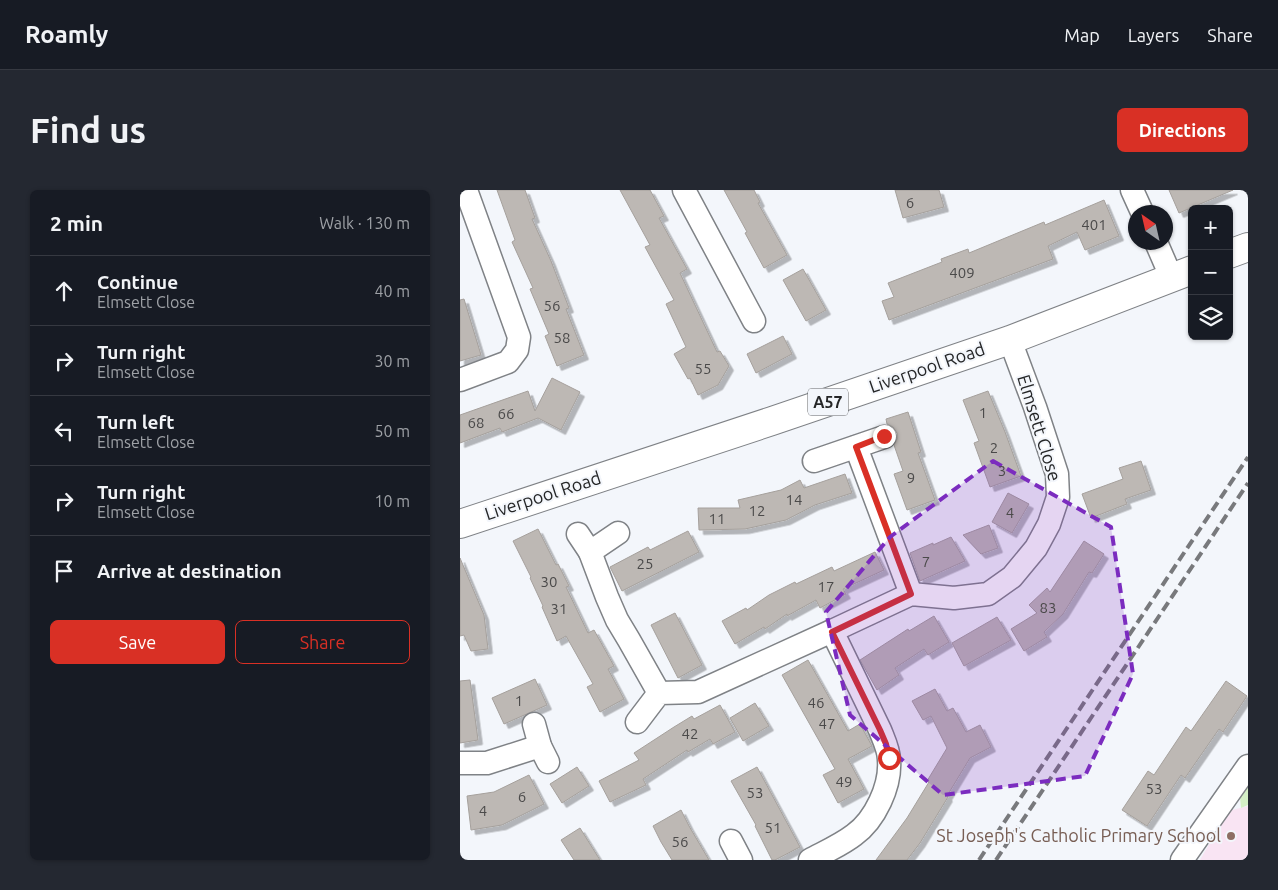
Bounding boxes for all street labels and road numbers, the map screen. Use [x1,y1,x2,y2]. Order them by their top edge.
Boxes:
street label: Liverpool Road [866,338,987,396]
street label: Elmsett Close [1014,372,1066,483]
road number: A57 [808,388,848,416]
street label: Liverpool Road [482,467,603,523]

